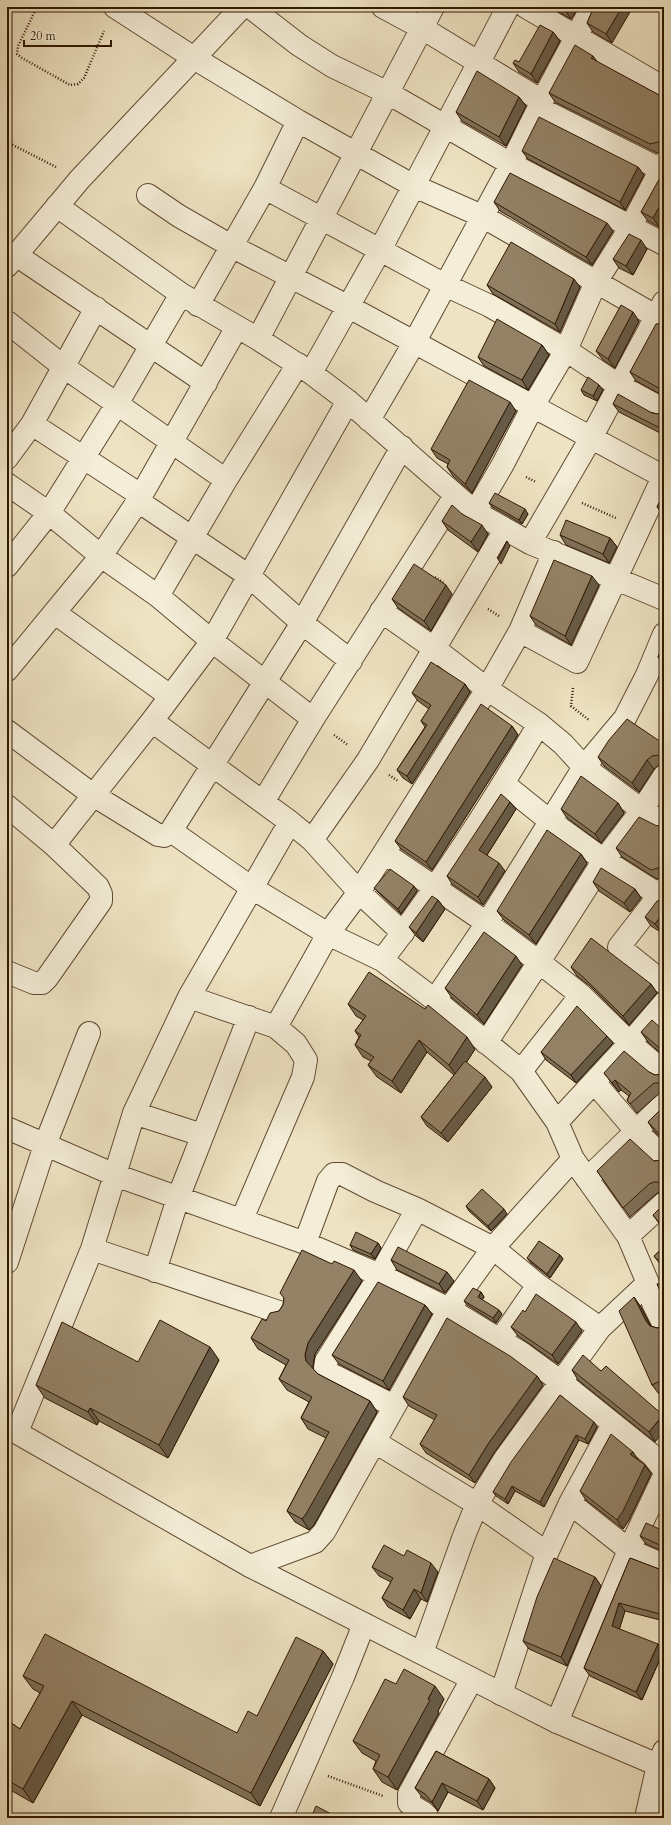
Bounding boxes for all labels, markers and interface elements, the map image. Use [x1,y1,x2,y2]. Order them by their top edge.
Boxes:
scale bar [24,22,111,48]
text: 20 m [30,28,57,44]

